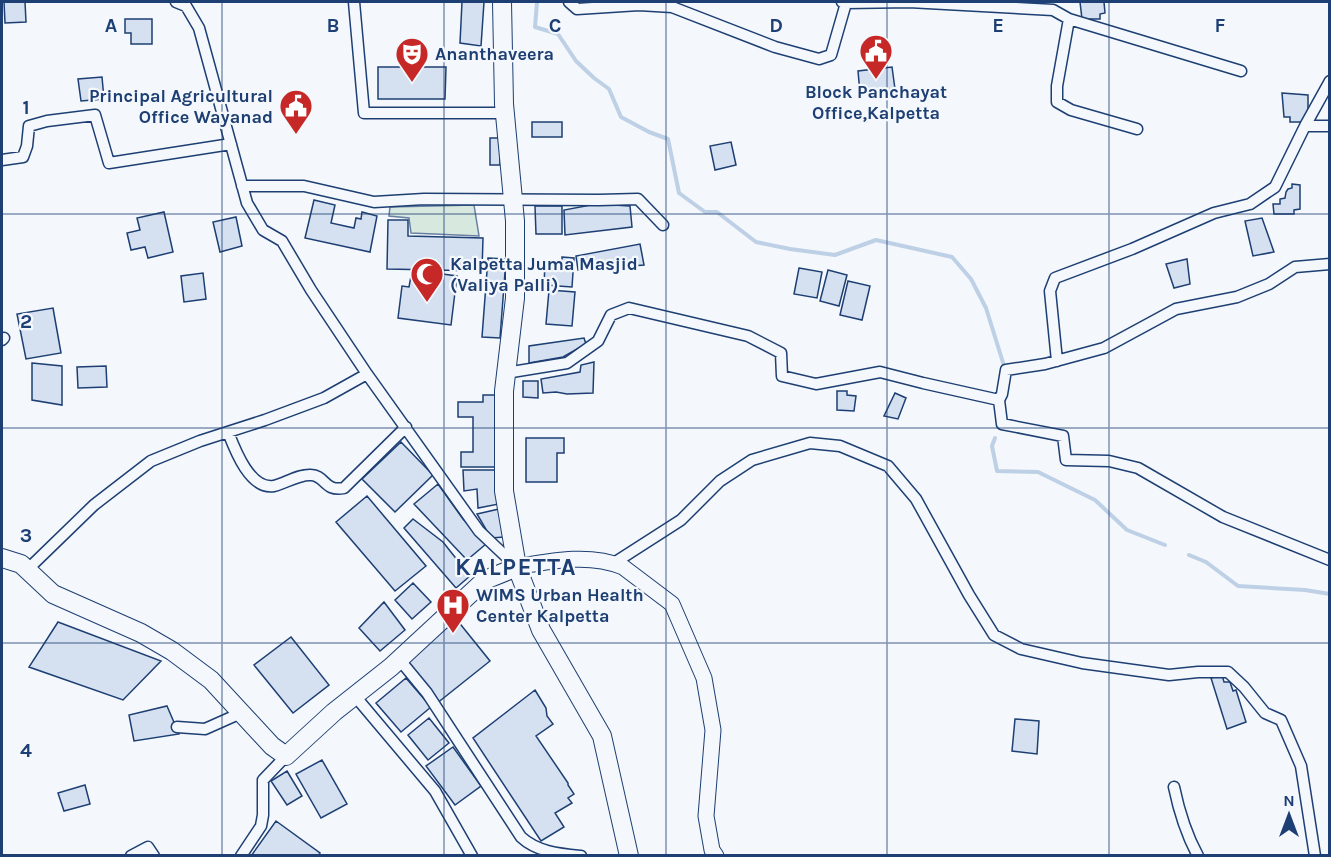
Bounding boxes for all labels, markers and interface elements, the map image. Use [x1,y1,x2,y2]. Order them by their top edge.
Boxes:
text: A [105,14,118,37]
text: B [327,14,339,37]
text: C [549,14,561,37]
text: D [769,14,783,37]
text: E [992,14,1004,37]
text: F [1215,14,1226,37]
public building icon: Block Panchayat Office,Kalpetta [858,33,894,80]
theatre icon: Ananthaveera [394,36,430,83]
place label: Ananthaveera [435,43,554,65]
place label: Block Panchayat Office,Kalpetta [805,81,947,124]
place label: Principal Agricultural Office Wayanad [89,85,273,128]
public building icon: Principal Agricultural Office Wayanad [278,88,314,135]
text: 1 [22,96,30,119]
place label: Kalpetta Juma Masjid (Valiya Palli) [450,253,638,296]
mosque icon: Kalpetta Juma Masjid (Valiya Palli) [409,256,445,303]
text: 2 [20,310,32,333]
text: 3 [20,524,32,547]
district label: KALPETTA [455,553,577,581]
place label: WIMS Urban Health Center Kalpetta [476,584,644,627]
hospital icon: WIMS Urban Health Center Kalpetta [435,587,471,634]
text: 4 [20,739,32,762]
north arrow [1259,785,1319,845]
text: N [1283,791,1295,810]

